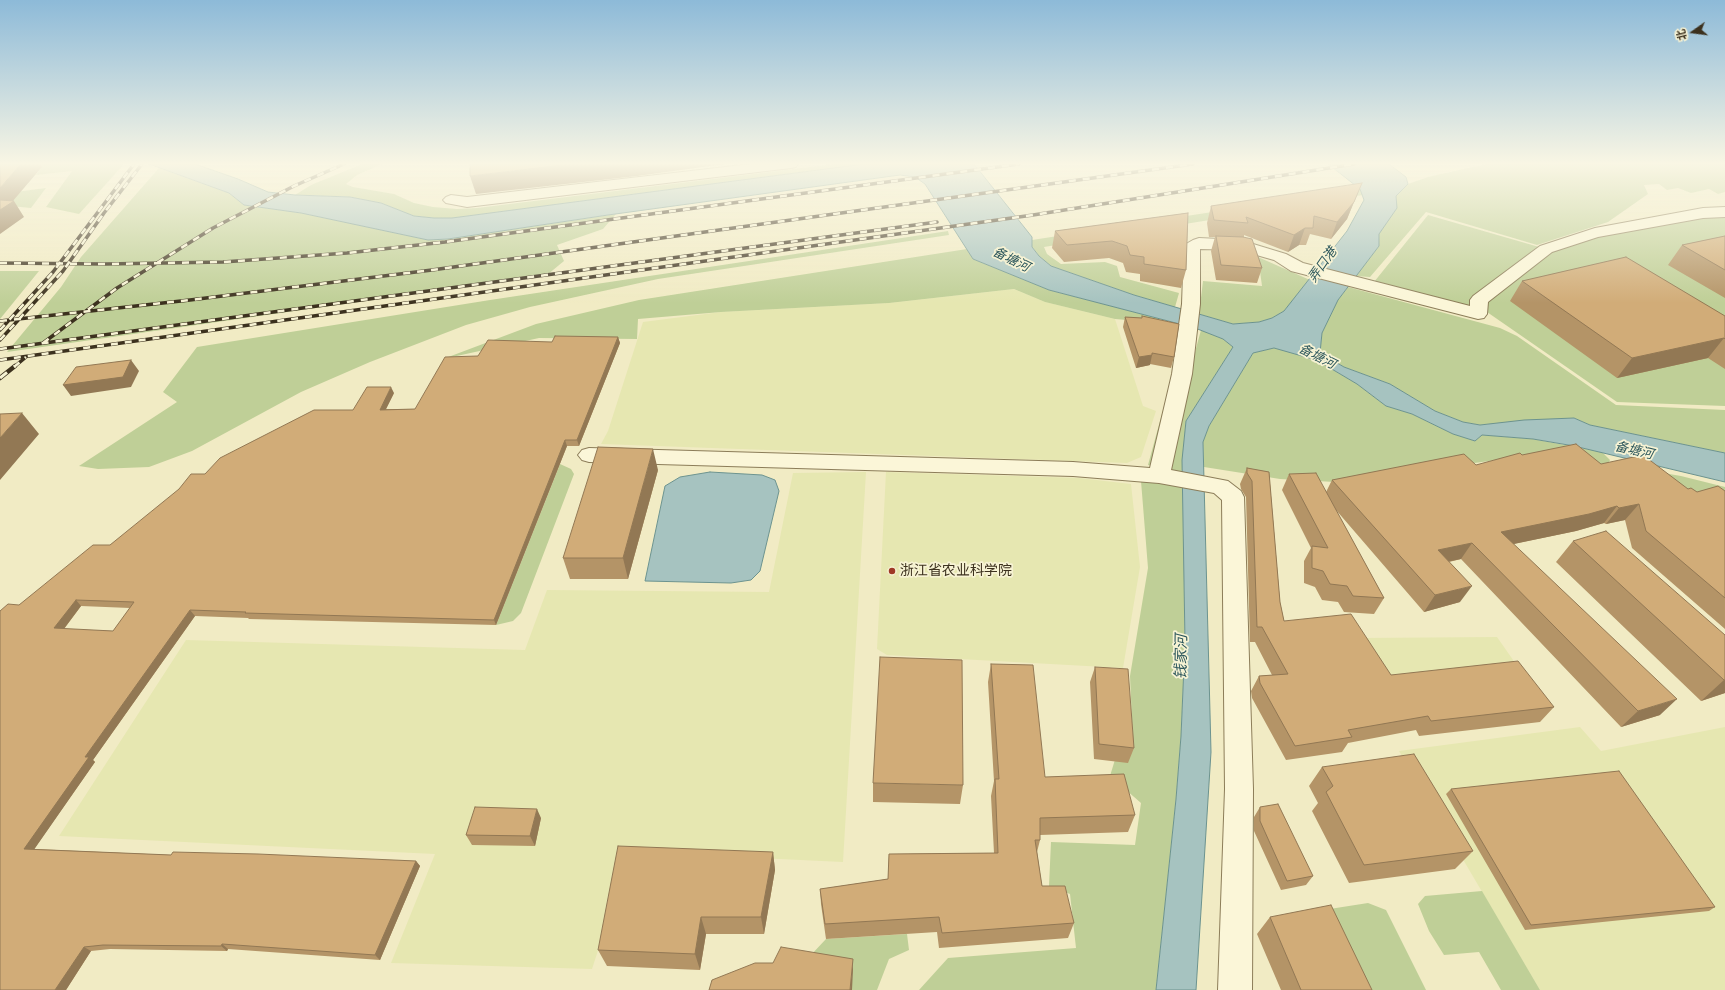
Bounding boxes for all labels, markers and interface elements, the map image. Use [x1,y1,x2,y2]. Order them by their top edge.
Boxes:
north arrow [1673,12,1713,52]
text: 北 [1674,28,1689,42]
water label: 备塘河 [990,244,1032,276]
water label: 弄口港 [1305,245,1341,285]
water label: 备塘河 [1296,341,1338,373]
water label: 备塘河 [1613,439,1655,463]
place label: 浙江省农业科学院 [900,563,1012,579]
marker: 浙江省农业科学院 [887,566,897,576]
water label: 钱家河 [1173,634,1191,680]

